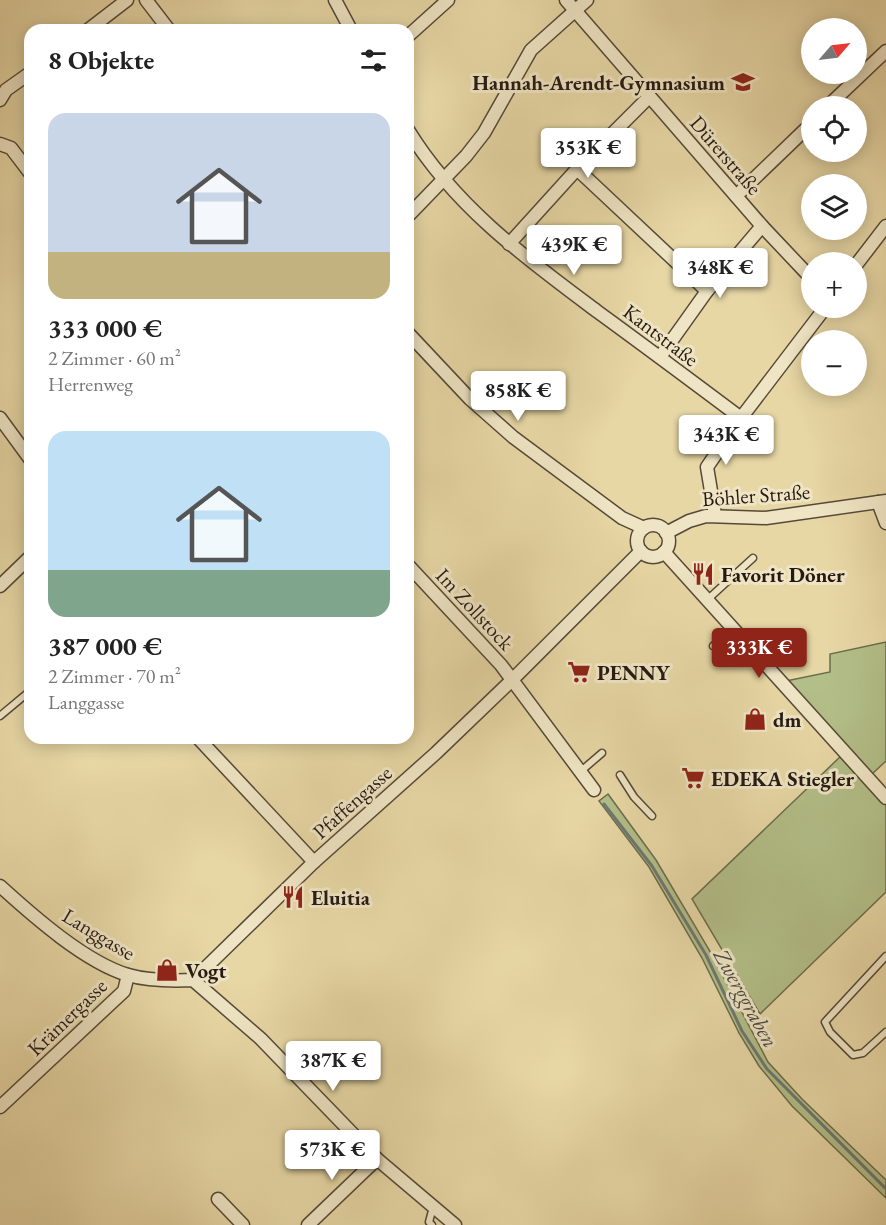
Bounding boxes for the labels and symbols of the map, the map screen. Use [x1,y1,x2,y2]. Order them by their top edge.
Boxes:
north arrow [801,18,867,84]
place label: Hannah-Arendt-Gymnasium [472,69,725,96]
school or university icon: Hannah-Arendt-Gymnasium [730,69,756,95]
street label: Dürerstraße [684,110,768,200]
pin: 353K € [539,128,637,179]
pin: 439K € [525,225,623,276]
pin: 348K € [671,248,769,299]
street label: Kantstraße [618,298,704,372]
pin: 858K € [469,371,567,422]
pin: 343K € [677,415,775,466]
street label: Böhler Straße [701,478,811,512]
restaurant icon: Favorit Döner [690,561,716,587]
place label: Favorit Döner [721,561,845,588]
street label: Im Zollstock [430,562,521,657]
pin: 333K € [710,628,808,679]
supermarket icon: PENNY [566,659,592,685]
place label: PENNY [597,659,671,686]
shop icon: dm [742,706,768,732]
place label: dm [773,706,802,733]
street label: Pfaffengasse [307,759,397,845]
supermarket icon: EDEKA Stiegler [680,765,706,791]
place label: EDEKA Stiegler [711,765,854,792]
restaurant icon: Eluitia [280,884,306,910]
place label: Eluitia [311,884,371,911]
street label: Langgasse [58,902,140,966]
water label: Zwerggraben [707,943,785,1053]
shop icon: Vogt [154,957,180,983]
place label: Vogt [185,957,226,984]
street label: Krämergasse [21,972,113,1062]
pin: 387K € [284,1041,382,1092]
pin: 573K € [283,1130,381,1181]

